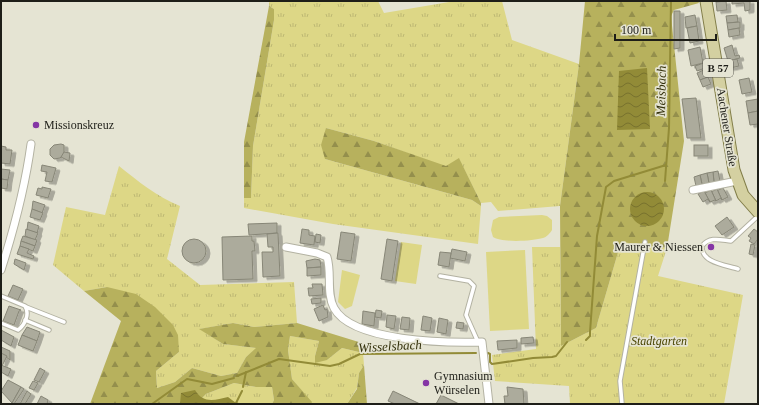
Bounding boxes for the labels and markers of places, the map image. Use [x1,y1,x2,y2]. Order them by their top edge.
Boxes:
place label: Missionskreuz [44,118,114,132]
marker: Missionskreuz [31,120,41,130]
place label: Maurer & Niessen [614,240,703,254]
marker: Maurer & Niessen [706,242,716,252]
place label: Gymnasium Würselen [434,369,493,397]
marker: Gymnasium Würselen [421,378,431,388]

